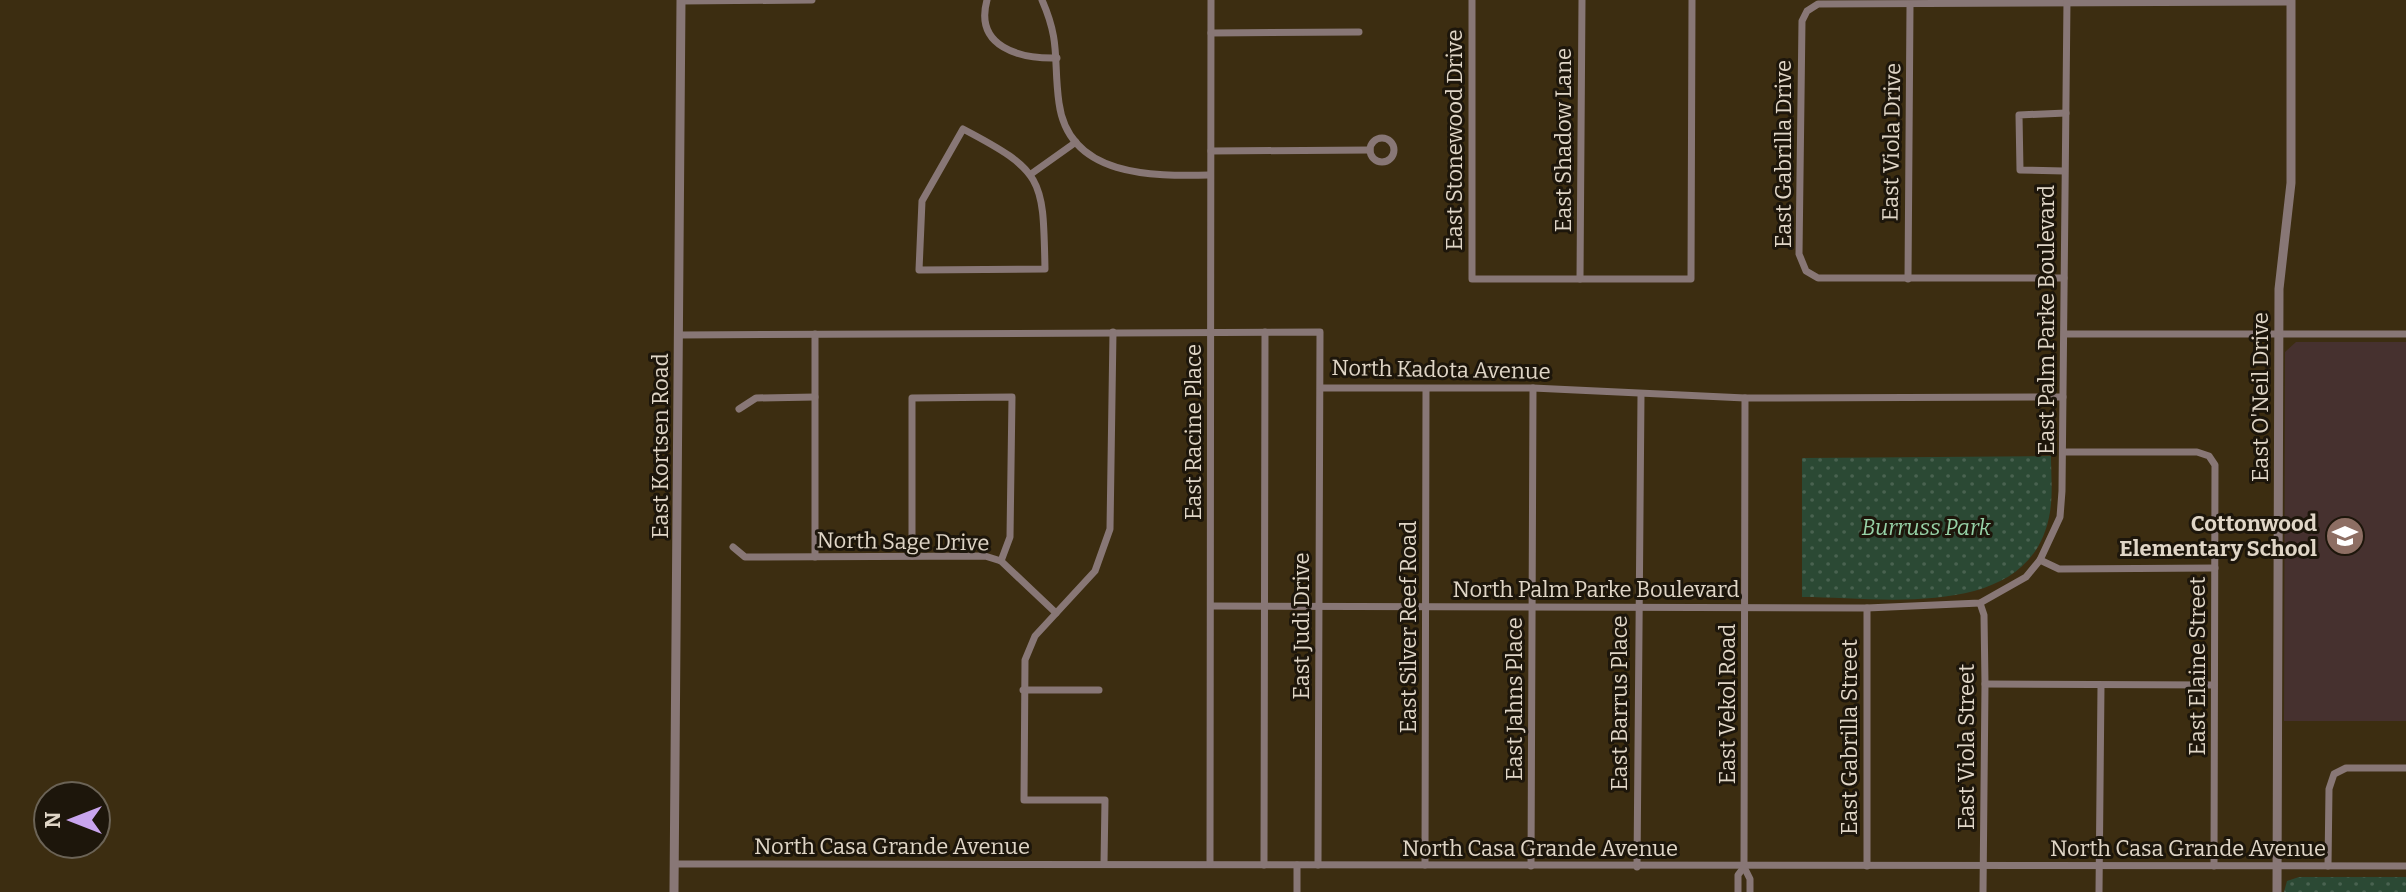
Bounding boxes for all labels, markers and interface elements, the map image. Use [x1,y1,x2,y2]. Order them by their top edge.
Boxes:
street label: East Stonewood Drive [1441,29,1468,251]
street label: East Shadow Lane [1550,48,1577,232]
street label: East Gabrilla Drive [1770,60,1797,248]
street label: East Viola Drive [1877,63,1906,221]
street label: East Palm Parke Boulevard [2033,185,2060,455]
street label: East O'Neil Drive [2247,312,2274,482]
street label: East Racine Place [1180,344,1207,520]
street label: East Kortsen Road [647,353,674,539]
street label: North Kadota Avenue [1331,354,1551,385]
place label: Cottonwood Elementary School [2119,510,2317,562]
park label: Burruss Park [1861,514,1992,541]
school or university icon: Cottonwood Elementary School [2324,515,2366,557]
street label: East Silver Reef Road [1395,521,1422,733]
street label: North Sage Drive [816,526,990,557]
street label: East Judi Drive [1288,552,1315,700]
street label: North Palm Parke Boulevard [1452,576,1740,603]
street label: East Elaine Street [2184,576,2211,755]
street label: East Barrus Place [1606,615,1633,791]
street label: East Jahns Place [1501,617,1528,781]
street label: East Vekol Road [1714,624,1741,784]
street label: East Gabrilla Street [1836,639,1863,835]
street label: East Viola Street [1953,664,1980,830]
north arrow [32,780,112,860]
text: N [39,811,66,828]
street label: North Casa Grande Avenue [754,833,1030,860]
street label: North Casa Grande Avenue [1402,835,1678,862]
street label: North Casa Grande Avenue [2050,835,2326,862]

